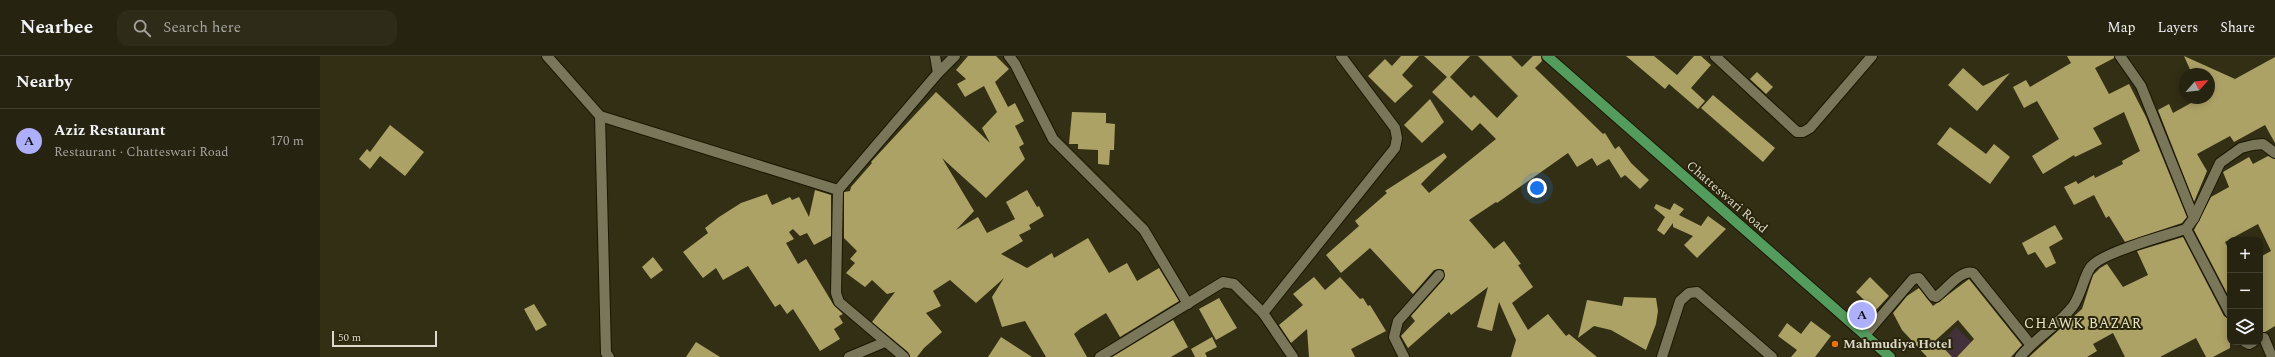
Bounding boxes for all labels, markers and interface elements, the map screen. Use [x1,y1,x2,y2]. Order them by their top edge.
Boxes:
search box [117,10,397,46]
text: Nearbee [20,13,93,42]
text: Search here [163,16,241,39]
icon: search [131,17,153,39]
text: Map [2107,17,2136,38]
text: Layers [2158,17,2198,38]
text: Share [2220,17,2255,38]
north arrow [2179,68,2215,104]
text: Nearby [16,69,72,95]
text: Aziz Restaurant [54,119,165,142]
text: A [24,131,34,151]
text: 170 m [270,131,304,151]
text: Restaurant · Chatteswari Road [54,142,229,162]
street label: Chatteswari Road [1682,156,1772,238]
your location [1527,178,1547,198]
map controls [2227,237,2263,345]
button: + [2227,237,2263,273]
button: − [2227,273,2263,309]
pin: A [1849,300,1875,330]
button: layers [2227,309,2263,345]
district label: CHAWK BAZAR [2024,313,2142,334]
scale bar [332,329,437,348]
text: 50 m [338,329,361,346]
place label: Mahmudiya Hotel [1843,334,1952,354]
marker: Mahmudiya Hotel [1830,339,1840,349]

